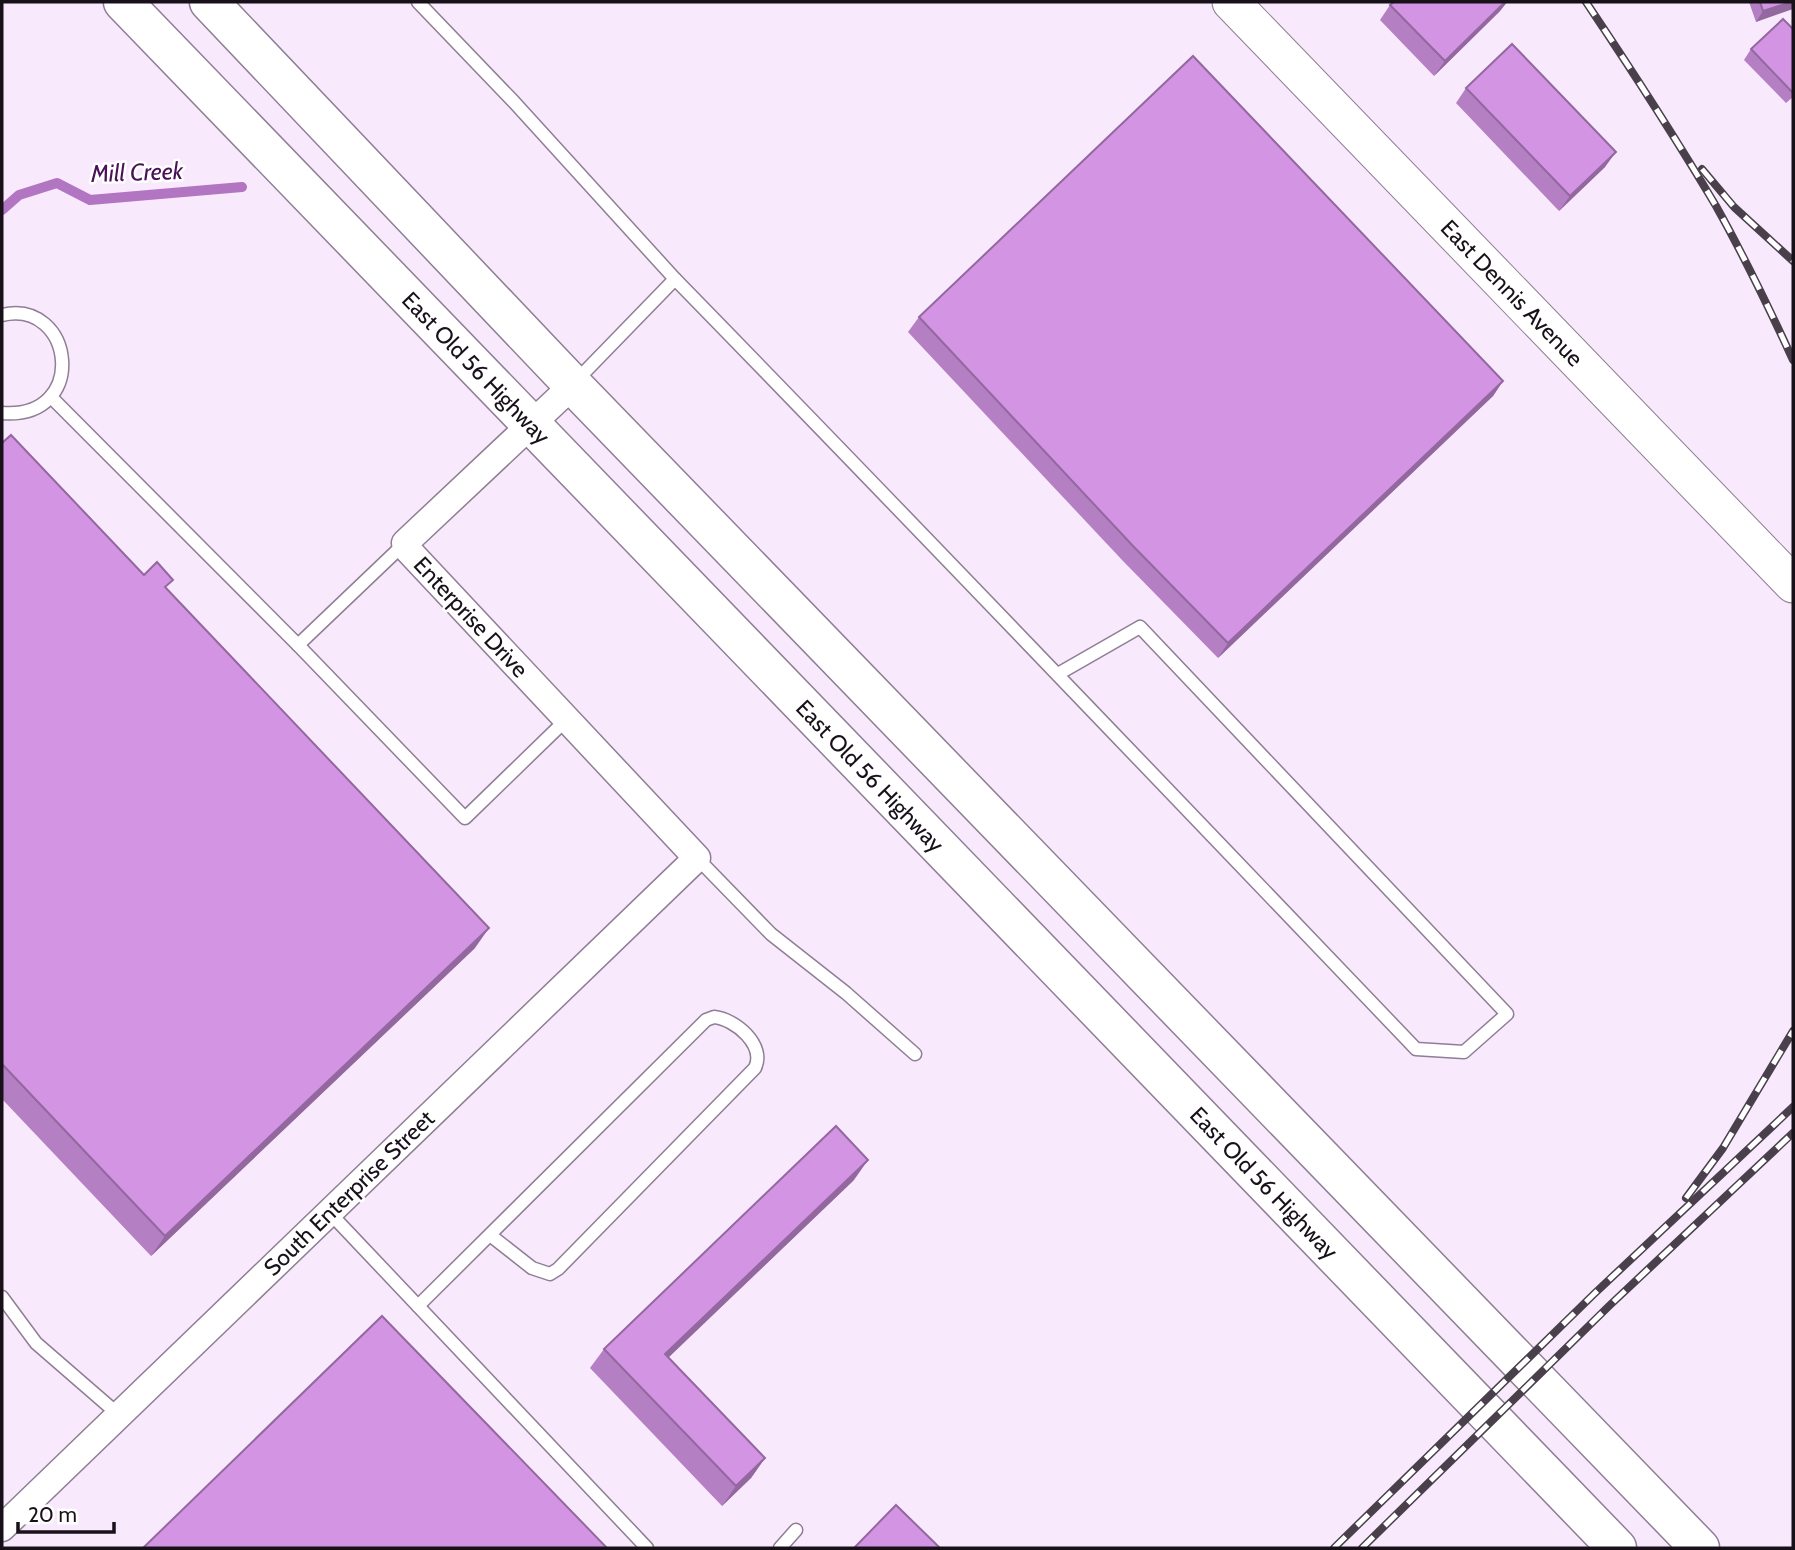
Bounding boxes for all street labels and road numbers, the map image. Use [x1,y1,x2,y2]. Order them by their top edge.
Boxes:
street label: East Dennis Avenue [1435,214,1589,372]
street label: East Old 56 Highway [396,286,556,450]
street label: Enterprise Drive [408,551,534,683]
street label: East Old 56 Highway [790,694,950,858]
street label: East Old 56 Highway [1184,1101,1344,1265]
street label: South Enterprise Street [258,1104,440,1282]

